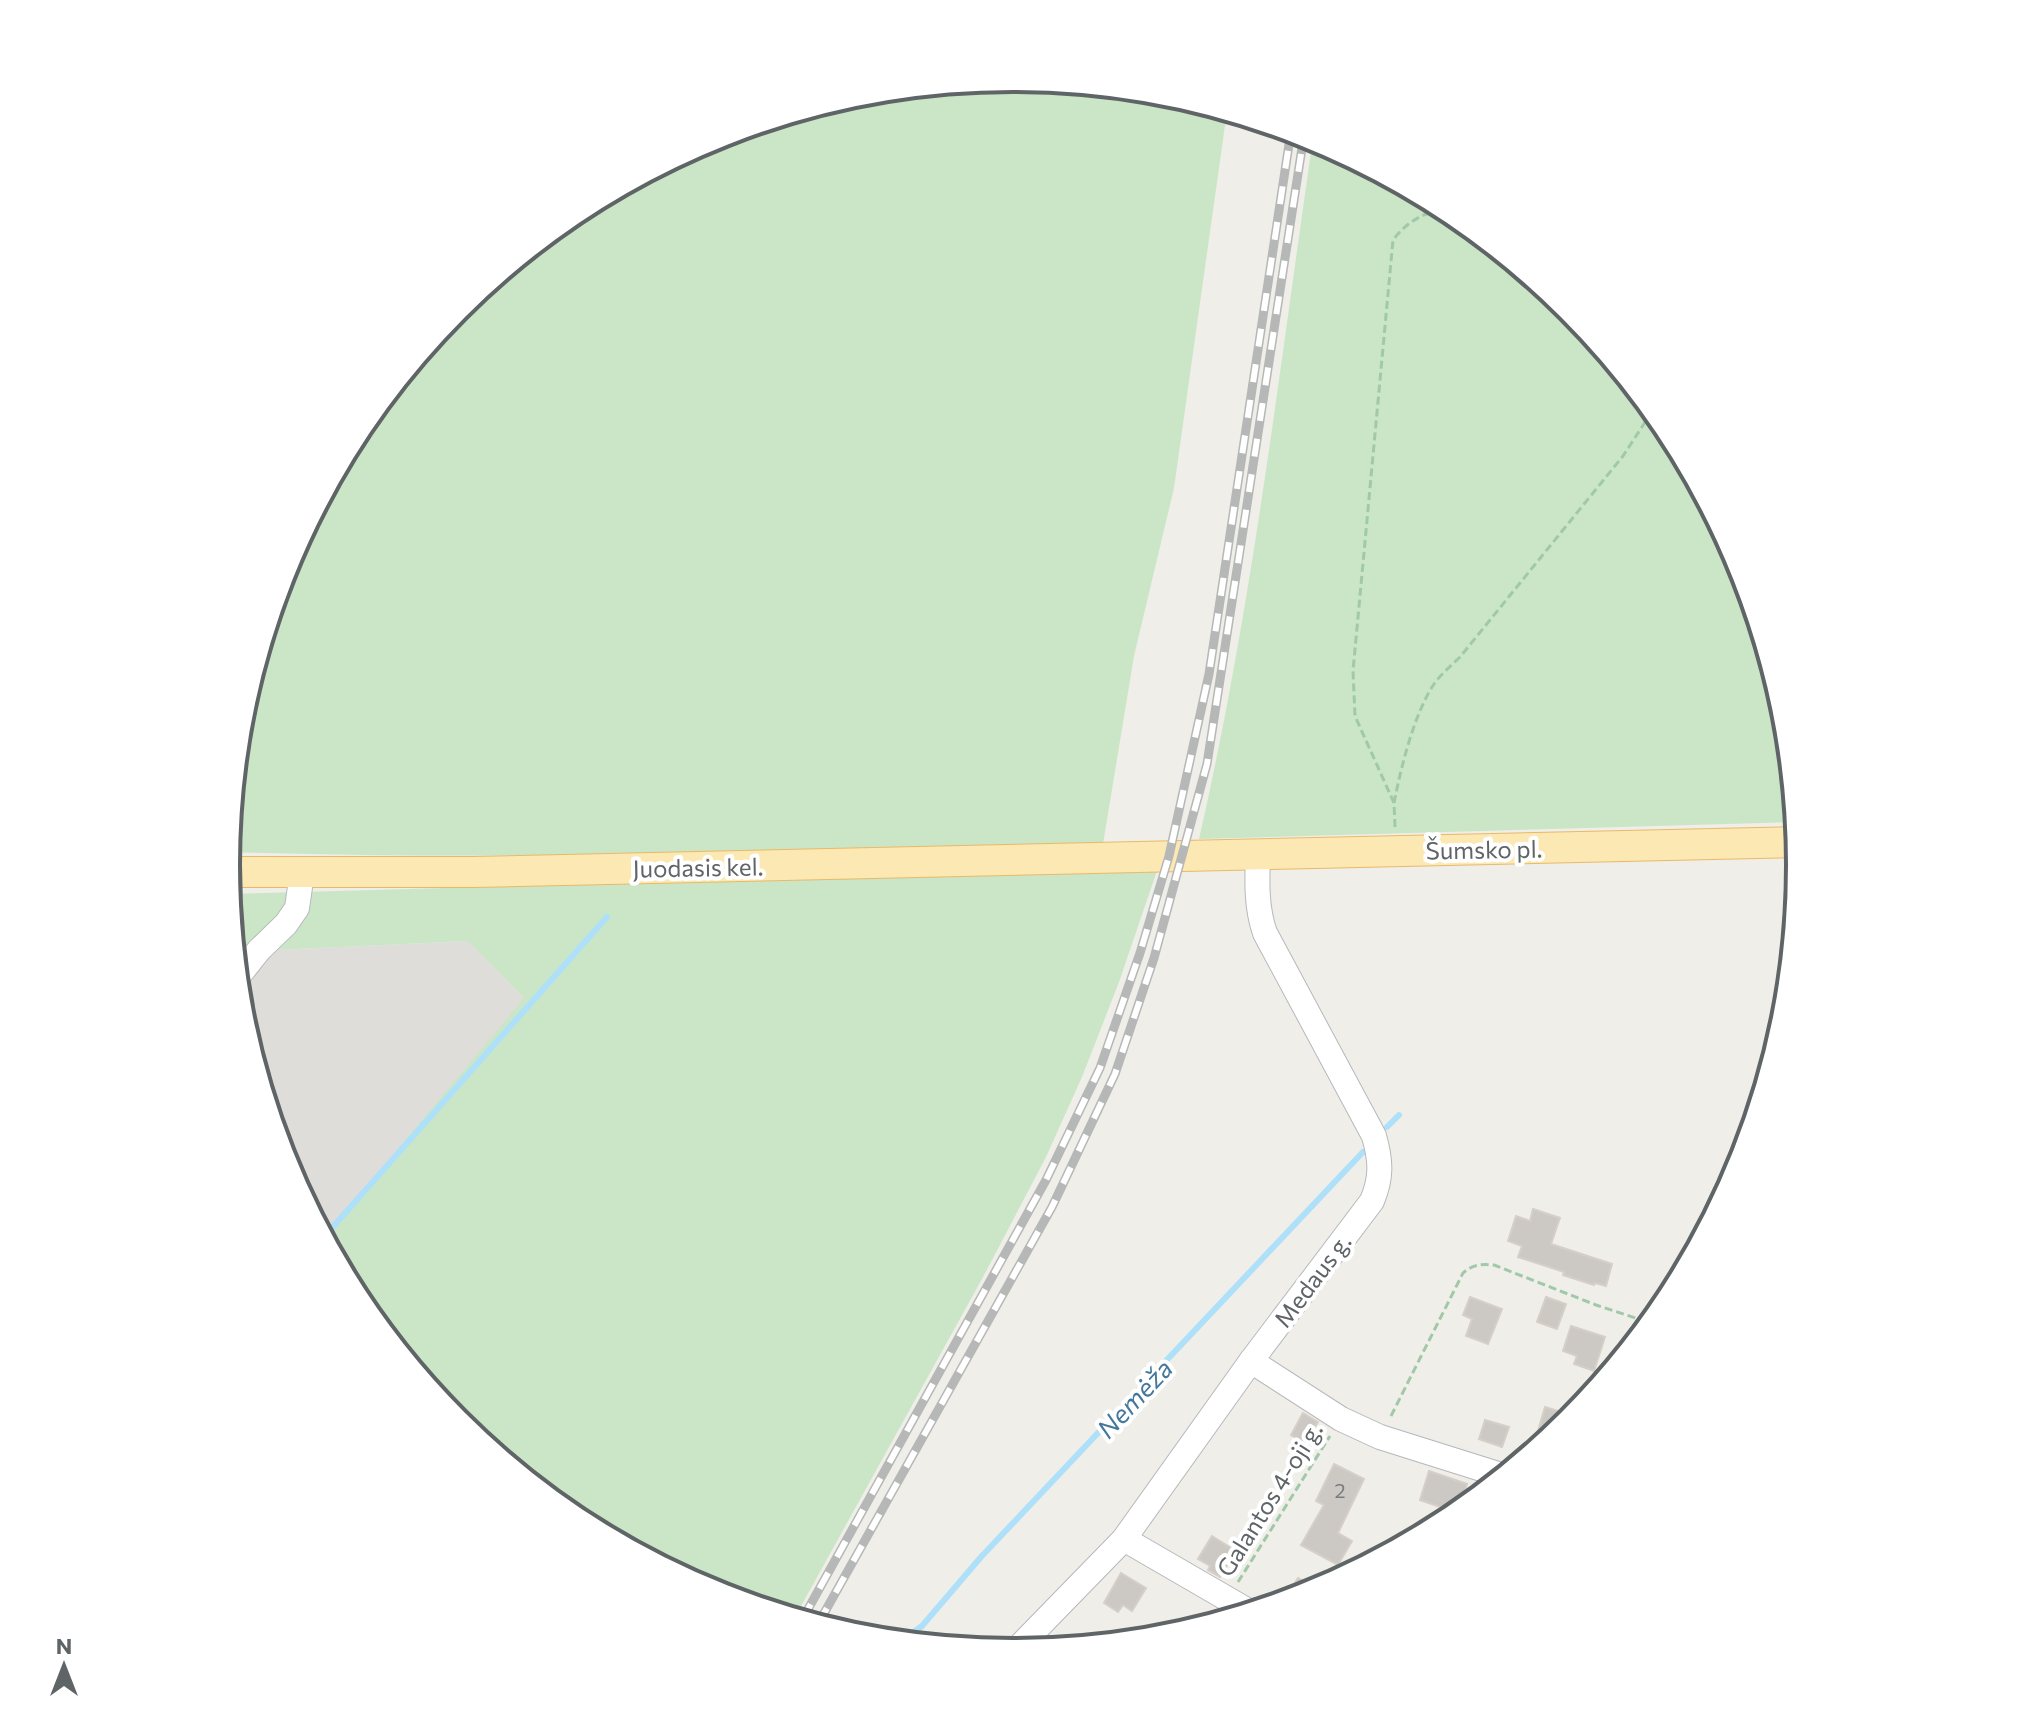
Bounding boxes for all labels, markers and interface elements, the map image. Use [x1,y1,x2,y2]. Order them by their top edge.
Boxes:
street label: Šumsko pl. [1425,833,1543,865]
street label: Juodasis kel. [632,851,764,883]
street label: Medaus g. [1267,1228,1357,1332]
water label: Nemėža [1090,1352,1178,1444]
street label: Galantos 4-oji g. [1210,1417,1328,1581]
house number: 2 [1334,1478,1346,1502]
north arrow [24,1626,104,1706]
text: N [56,1632,72,1659]

